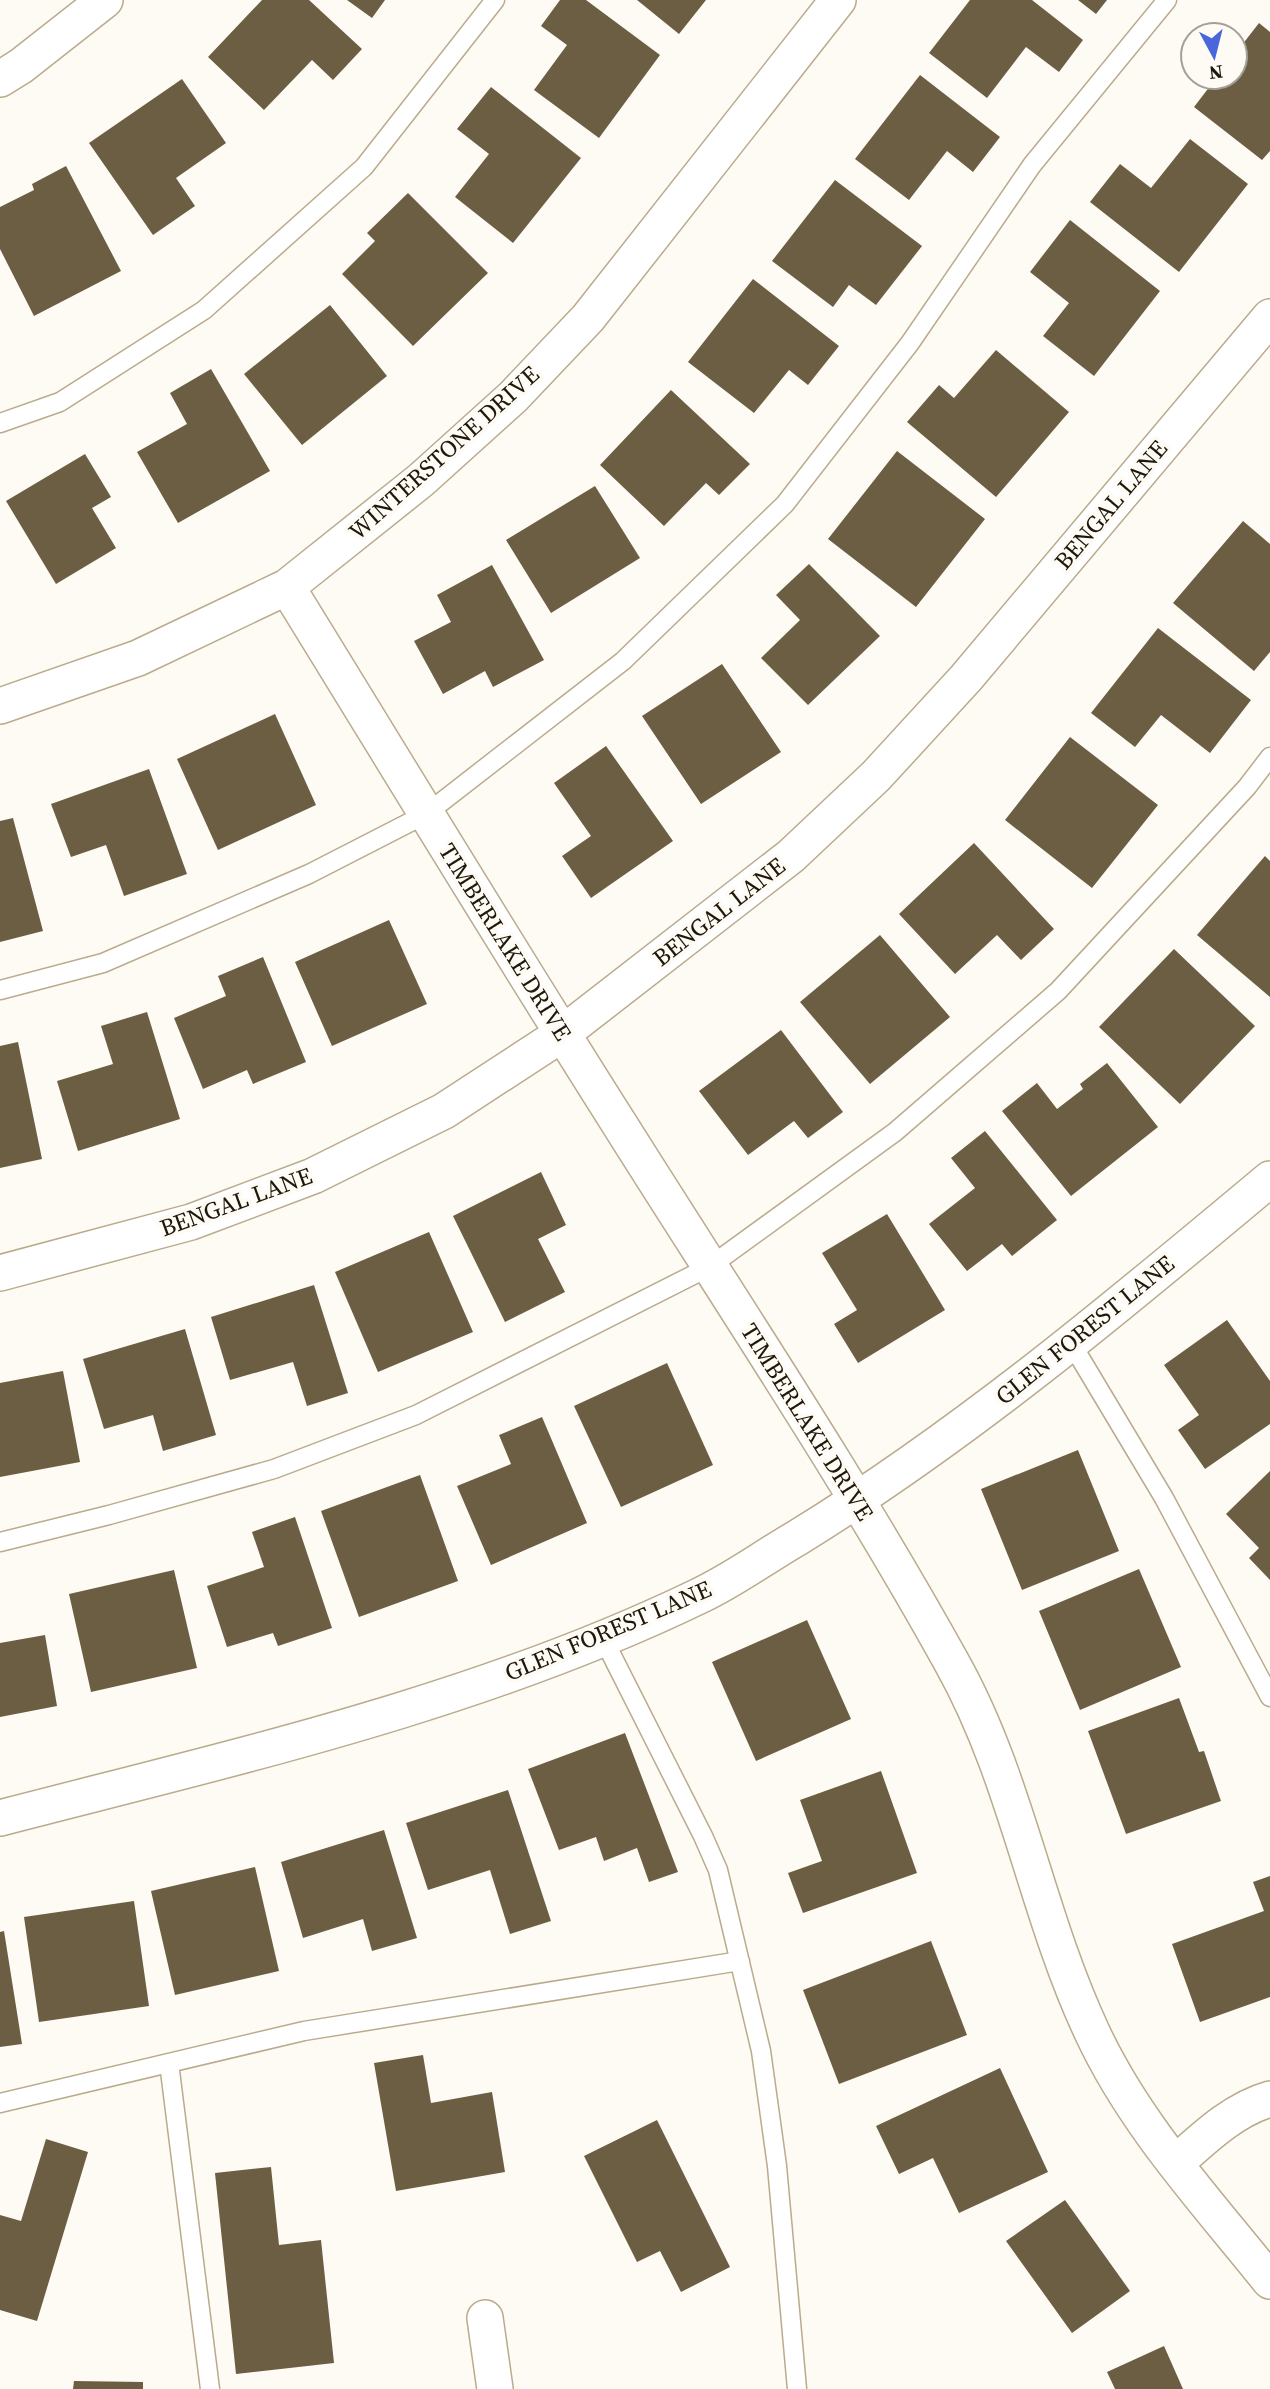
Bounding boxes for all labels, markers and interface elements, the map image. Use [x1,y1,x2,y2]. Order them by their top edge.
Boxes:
north arrow [1179,21,1249,91]
text: N [1207,59,1225,87]
street label: WINTERSTONE DRIVE [341,358,546,547]
street label: BENGAL LANE [1047,433,1175,576]
street label: TIMBERLAKE DRIVE [431,837,580,1047]
street label: BENGAL LANE [646,849,792,974]
street label: BENGAL LANE [155,1159,317,1244]
street label: GLEN FOREST LANE [988,1247,1181,1412]
street label: TIMBERLAKE DRIVE [733,1317,882,1527]
street label: GLEN FOREST LANE [499,1572,716,1689]

